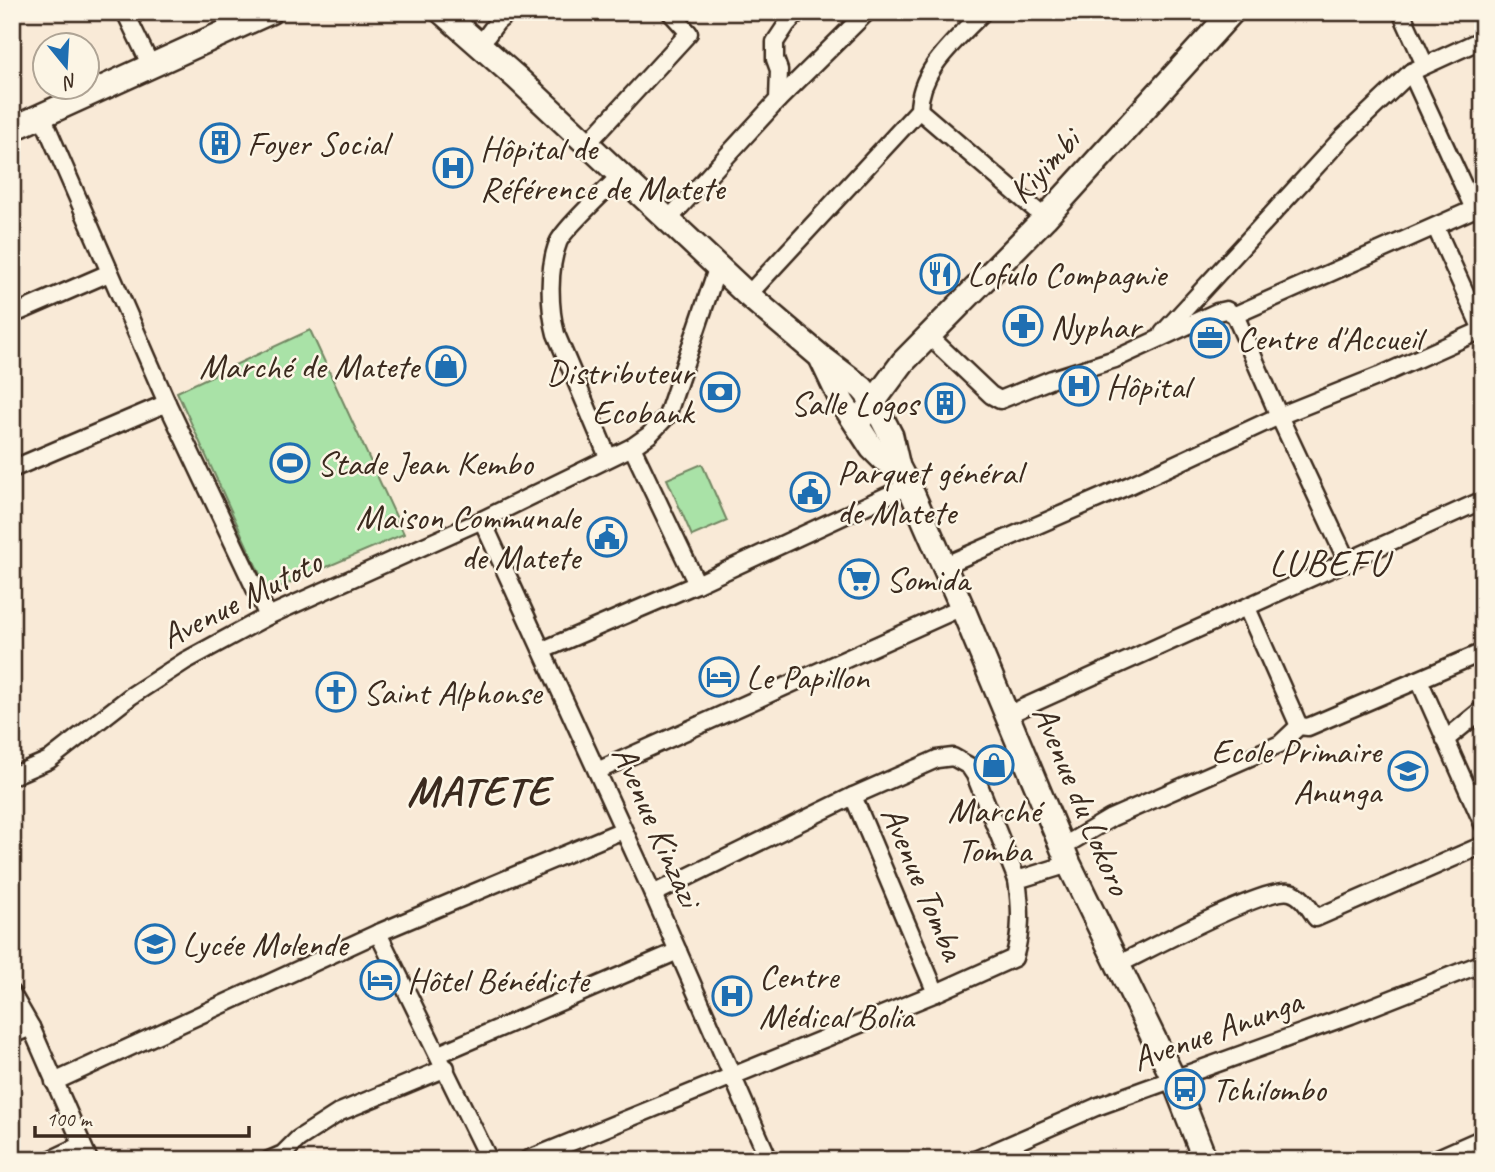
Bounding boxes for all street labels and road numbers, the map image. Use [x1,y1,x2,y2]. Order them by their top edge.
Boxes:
street label: Kiyimbi [998,116,1093,213]
street label: Avenue Mutoto [153,539,330,659]
street label: Avenue du Lokoro [1022,698,1143,903]
street label: Avenue Kinzazi [602,738,714,918]
street label: Avenue Tomba [870,799,976,969]
street label: Avenue Anunga [1126,978,1310,1081]

